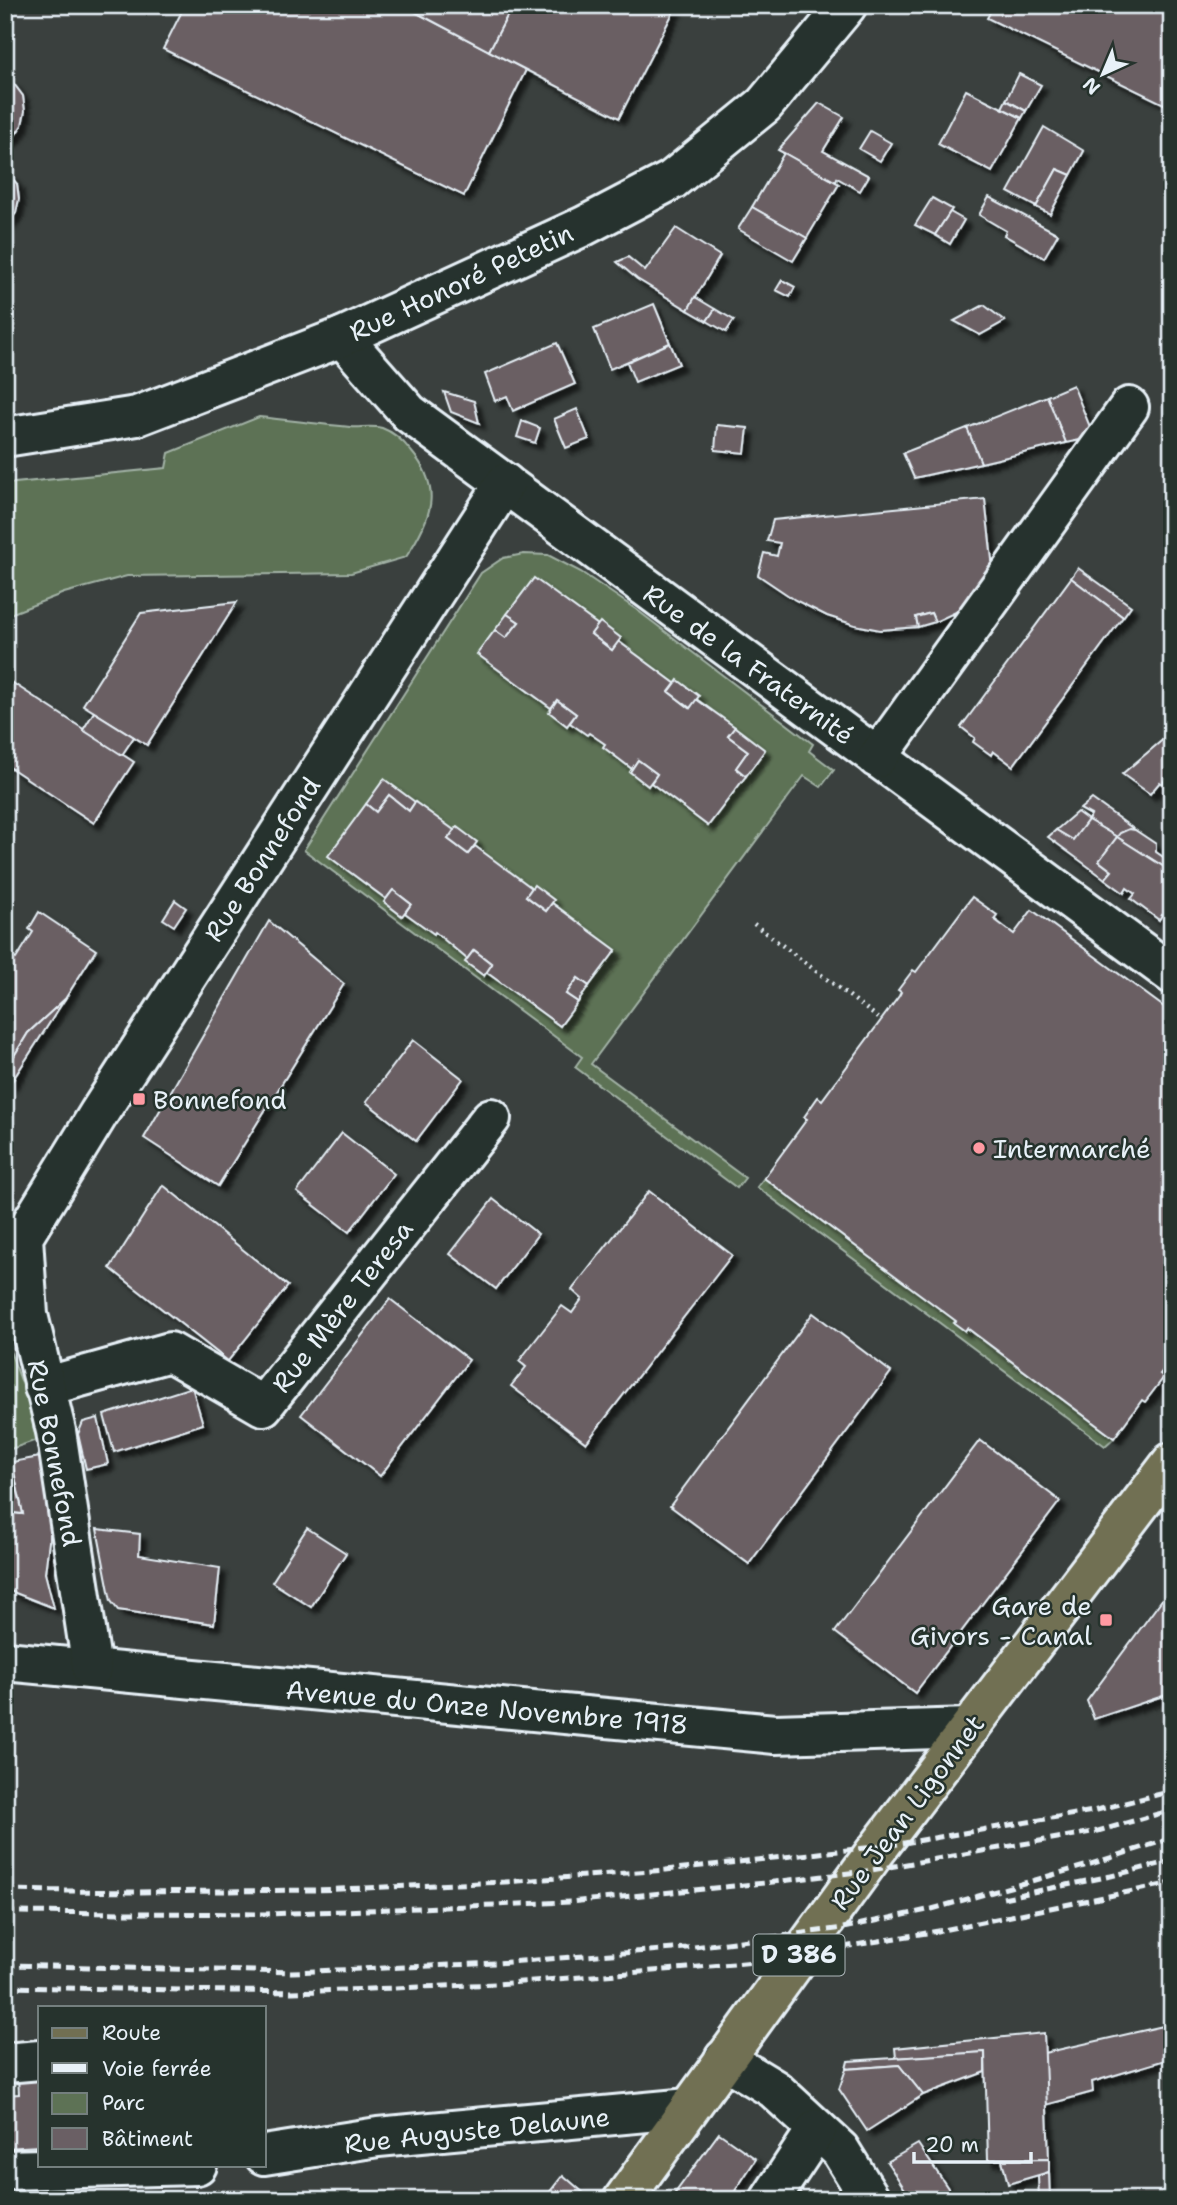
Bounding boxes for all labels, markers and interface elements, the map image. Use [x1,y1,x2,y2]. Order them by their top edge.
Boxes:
north arrow [1068,38,1138,108]
text: N [1077,72,1106,100]
street label: Rue Honoré Petetin [343,215,579,349]
street label: Rue de la Fraternité [637,576,861,752]
street label: Rue Bonnefond [196,770,328,948]
place label: Bonnefond [153,1082,287,1117]
marker: Bonnefond [131,1091,147,1107]
place label: Intermarché [993,1131,1151,1166]
marker: Intermarché [971,1140,987,1156]
street label: Rue Mère Teresa [264,1212,420,1400]
street label: Rue Bonnefond [20,1357,90,1549]
place label: Gare de Givors - Canal [910,1588,1092,1653]
marker: Gare de Givors - Canal [1098,1612,1114,1628]
street label: Avenue du Onze Novembre 1918 [284,1672,690,1742]
street label: Rue Jean Ligonnet [822,1707,992,1917]
road number: D 386 [754,1934,844,1976]
legend [38,2006,266,2166]
text: Route [102,2019,161,2047]
text: Voie ferrée [102,2055,212,2083]
text: Parc [102,2089,145,2117]
street label: Rue Auguste Delaune [342,2099,612,2161]
scale bar [914,2121,1032,2165]
text: Bâtiment [102,2125,193,2153]
text: 20 m [925,2131,979,2159]

